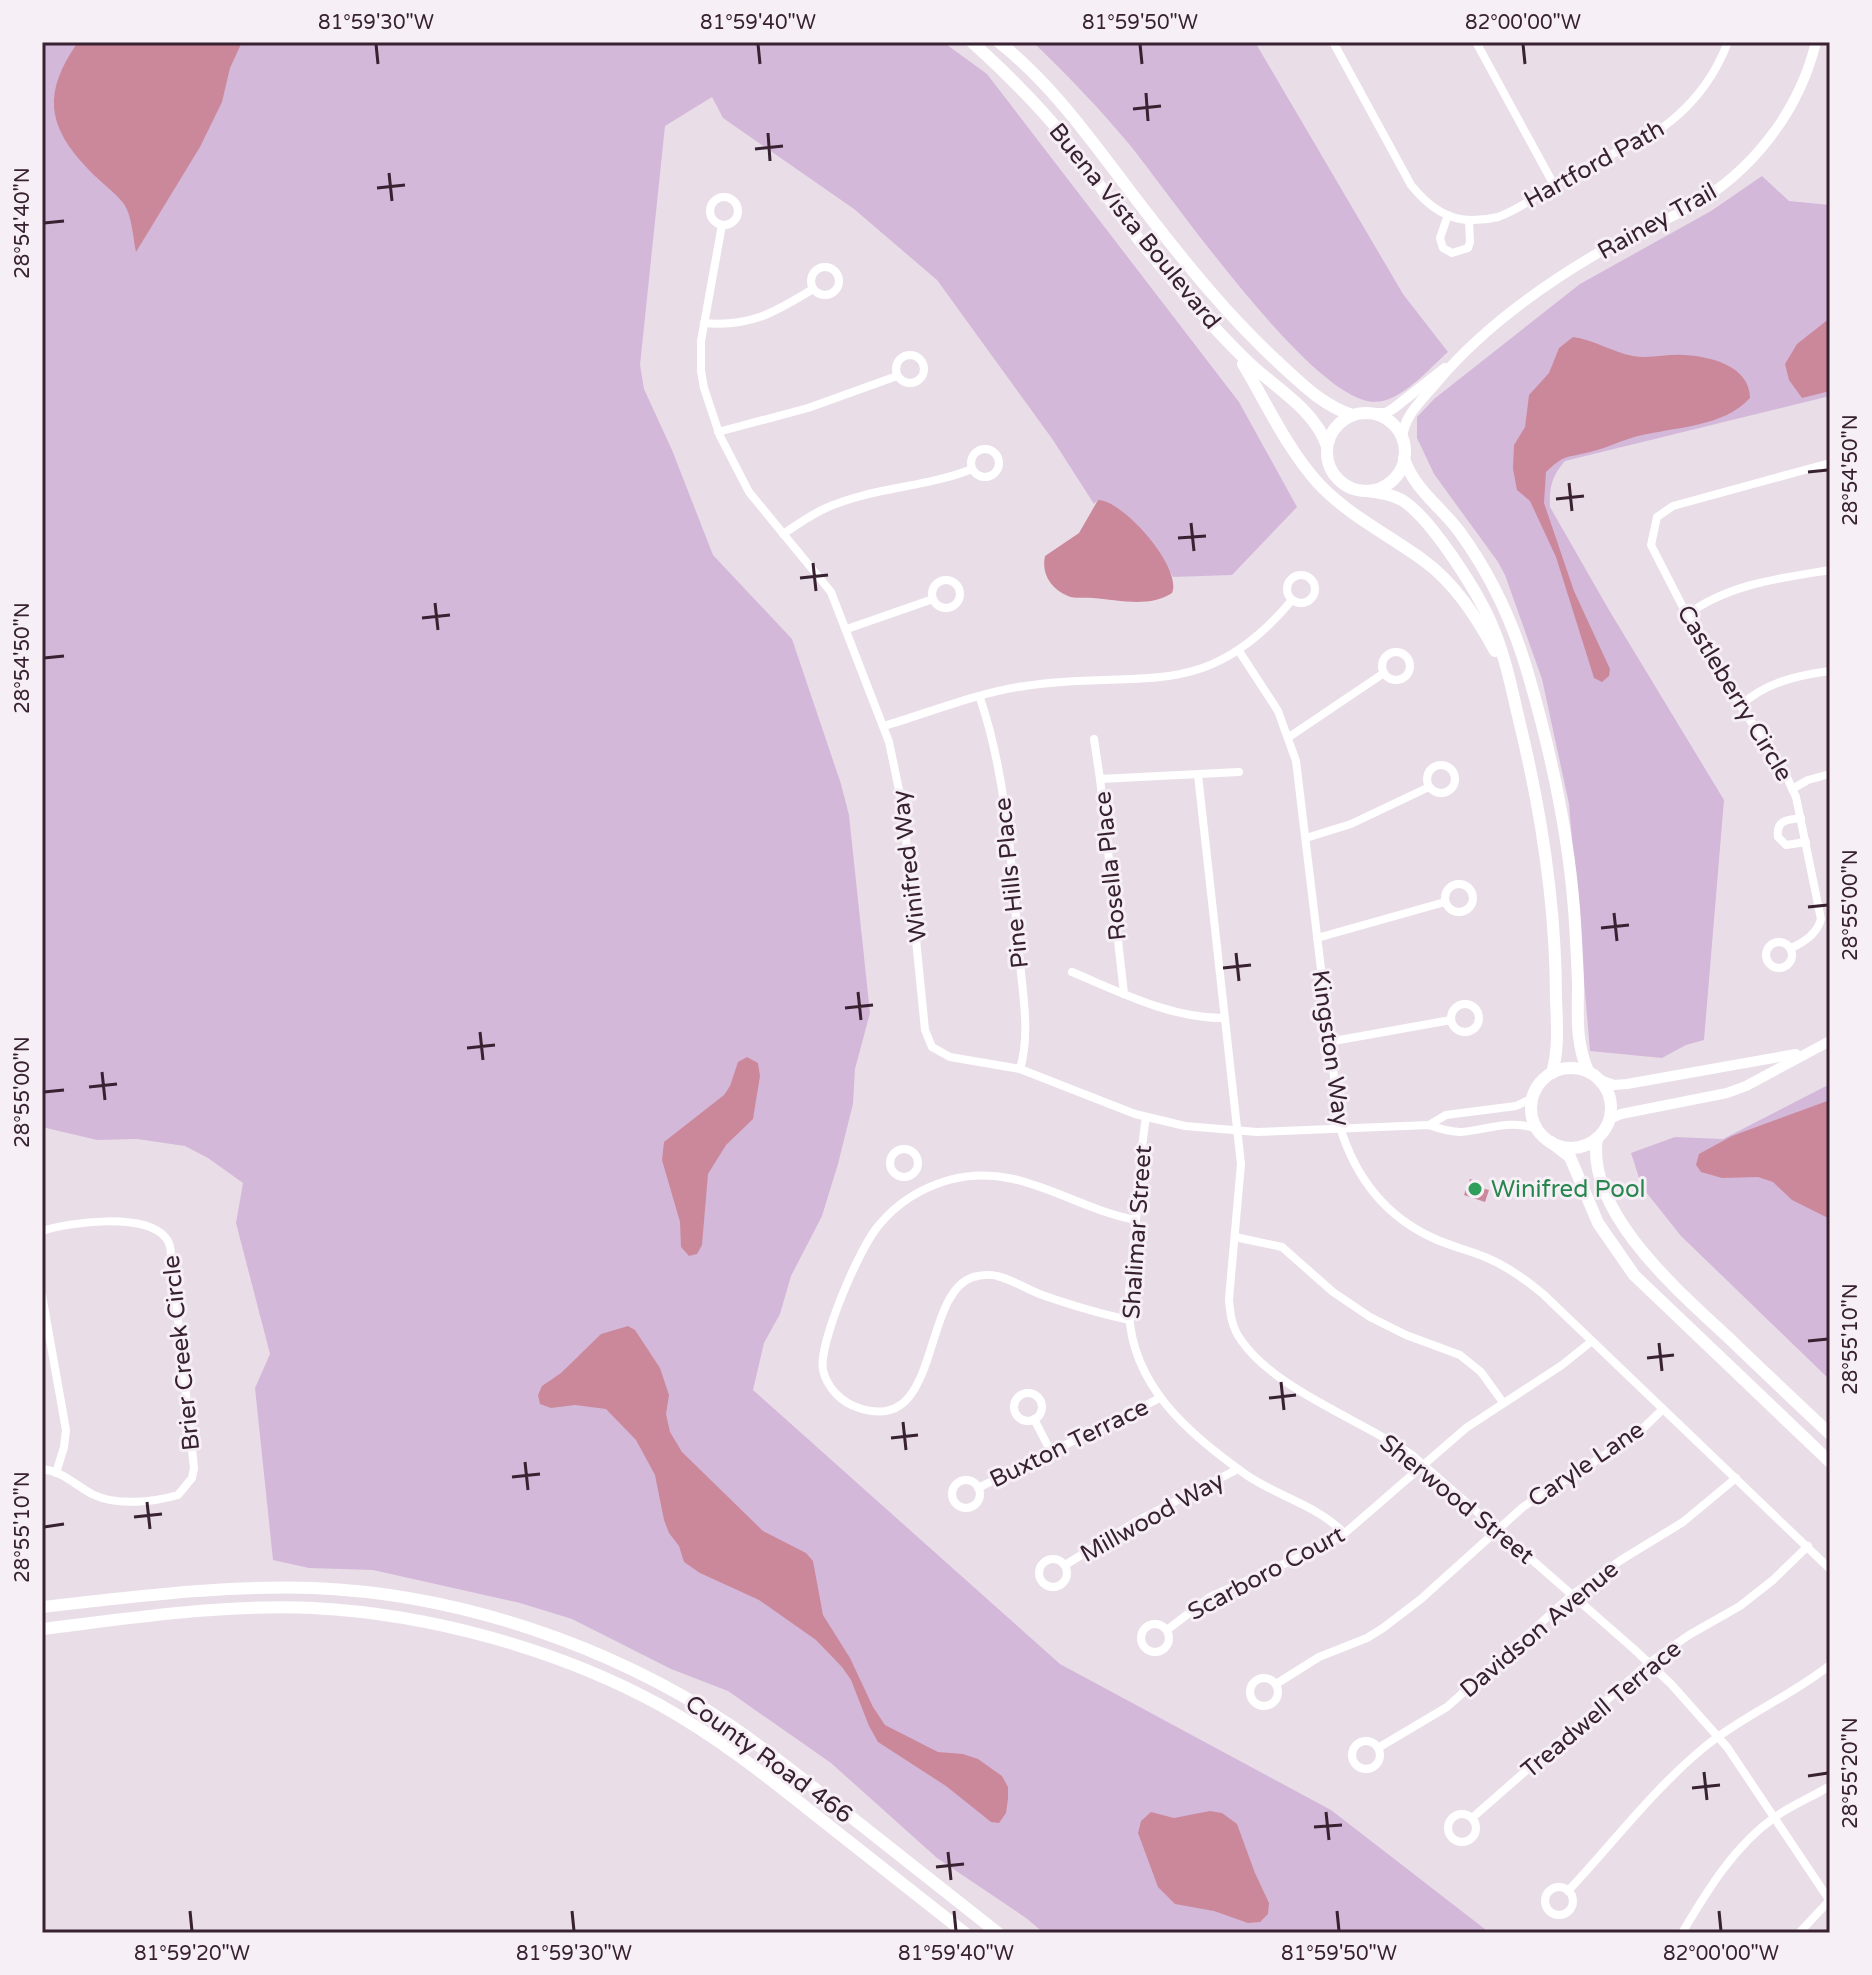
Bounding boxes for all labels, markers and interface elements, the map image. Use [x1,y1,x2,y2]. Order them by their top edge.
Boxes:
text: 81°59'30"W [318,11,434,35]
text: 81°59'40"W [700,11,816,35]
text: 81°59'50"W [1082,11,1198,35]
text: 82°00'00"W [1465,11,1581,35]
street label: Hartford Path [1519,114,1669,215]
street label: Buena Vista Boulevard [1042,117,1227,335]
text: 28°54'40"N [11,167,35,279]
street label: Rainey Trail [1593,177,1722,266]
text: 28°54'50"N [1839,414,1863,526]
street label: Castleberry Circle [1671,600,1799,787]
text: 28°54'50"N [11,602,35,714]
street label: Winifred Way [886,788,933,944]
street label: Rosella Place [1088,790,1133,942]
street label: Pine Hills Place [988,796,1035,970]
text: 28°55'00"N [1839,849,1863,961]
street label: Kingston Way [1305,968,1356,1128]
text: 28°55'00"N [11,1036,35,1148]
street label: Shalimar Street [1117,1144,1158,1320]
place label: Winifred Pool [1491,1175,1646,1204]
marker: Winifred Pool [1466,1180,1484,1198]
street label: Brier Creek Circle [157,1254,206,1452]
text: 28°55'10"N [1839,1283,1863,1395]
street label: Buxton Terrace [985,1392,1153,1494]
street label: Caryle Lane [1523,1415,1650,1514]
street label: Sherwood Street [1374,1428,1540,1570]
street label: Millwood Way [1075,1466,1229,1569]
text: 28°55'10"N [11,1471,35,1583]
street label: Scarboro Court [1183,1520,1350,1627]
street label: Davidson Avenue [1454,1555,1624,1704]
street label: Treadwell Terrace [1516,1634,1687,1785]
street label: County Road 466 [679,1689,858,1830]
text: 28°55'20"N [1839,1717,1863,1829]
text: 81°59'20"W [134,1942,250,1966]
text: 81°59'30"W [516,1942,632,1966]
text: 81°59'40"W [898,1942,1014,1966]
text: 81°59'50"W [1281,1942,1397,1966]
text: 82°00'00"W [1663,1942,1779,1966]

